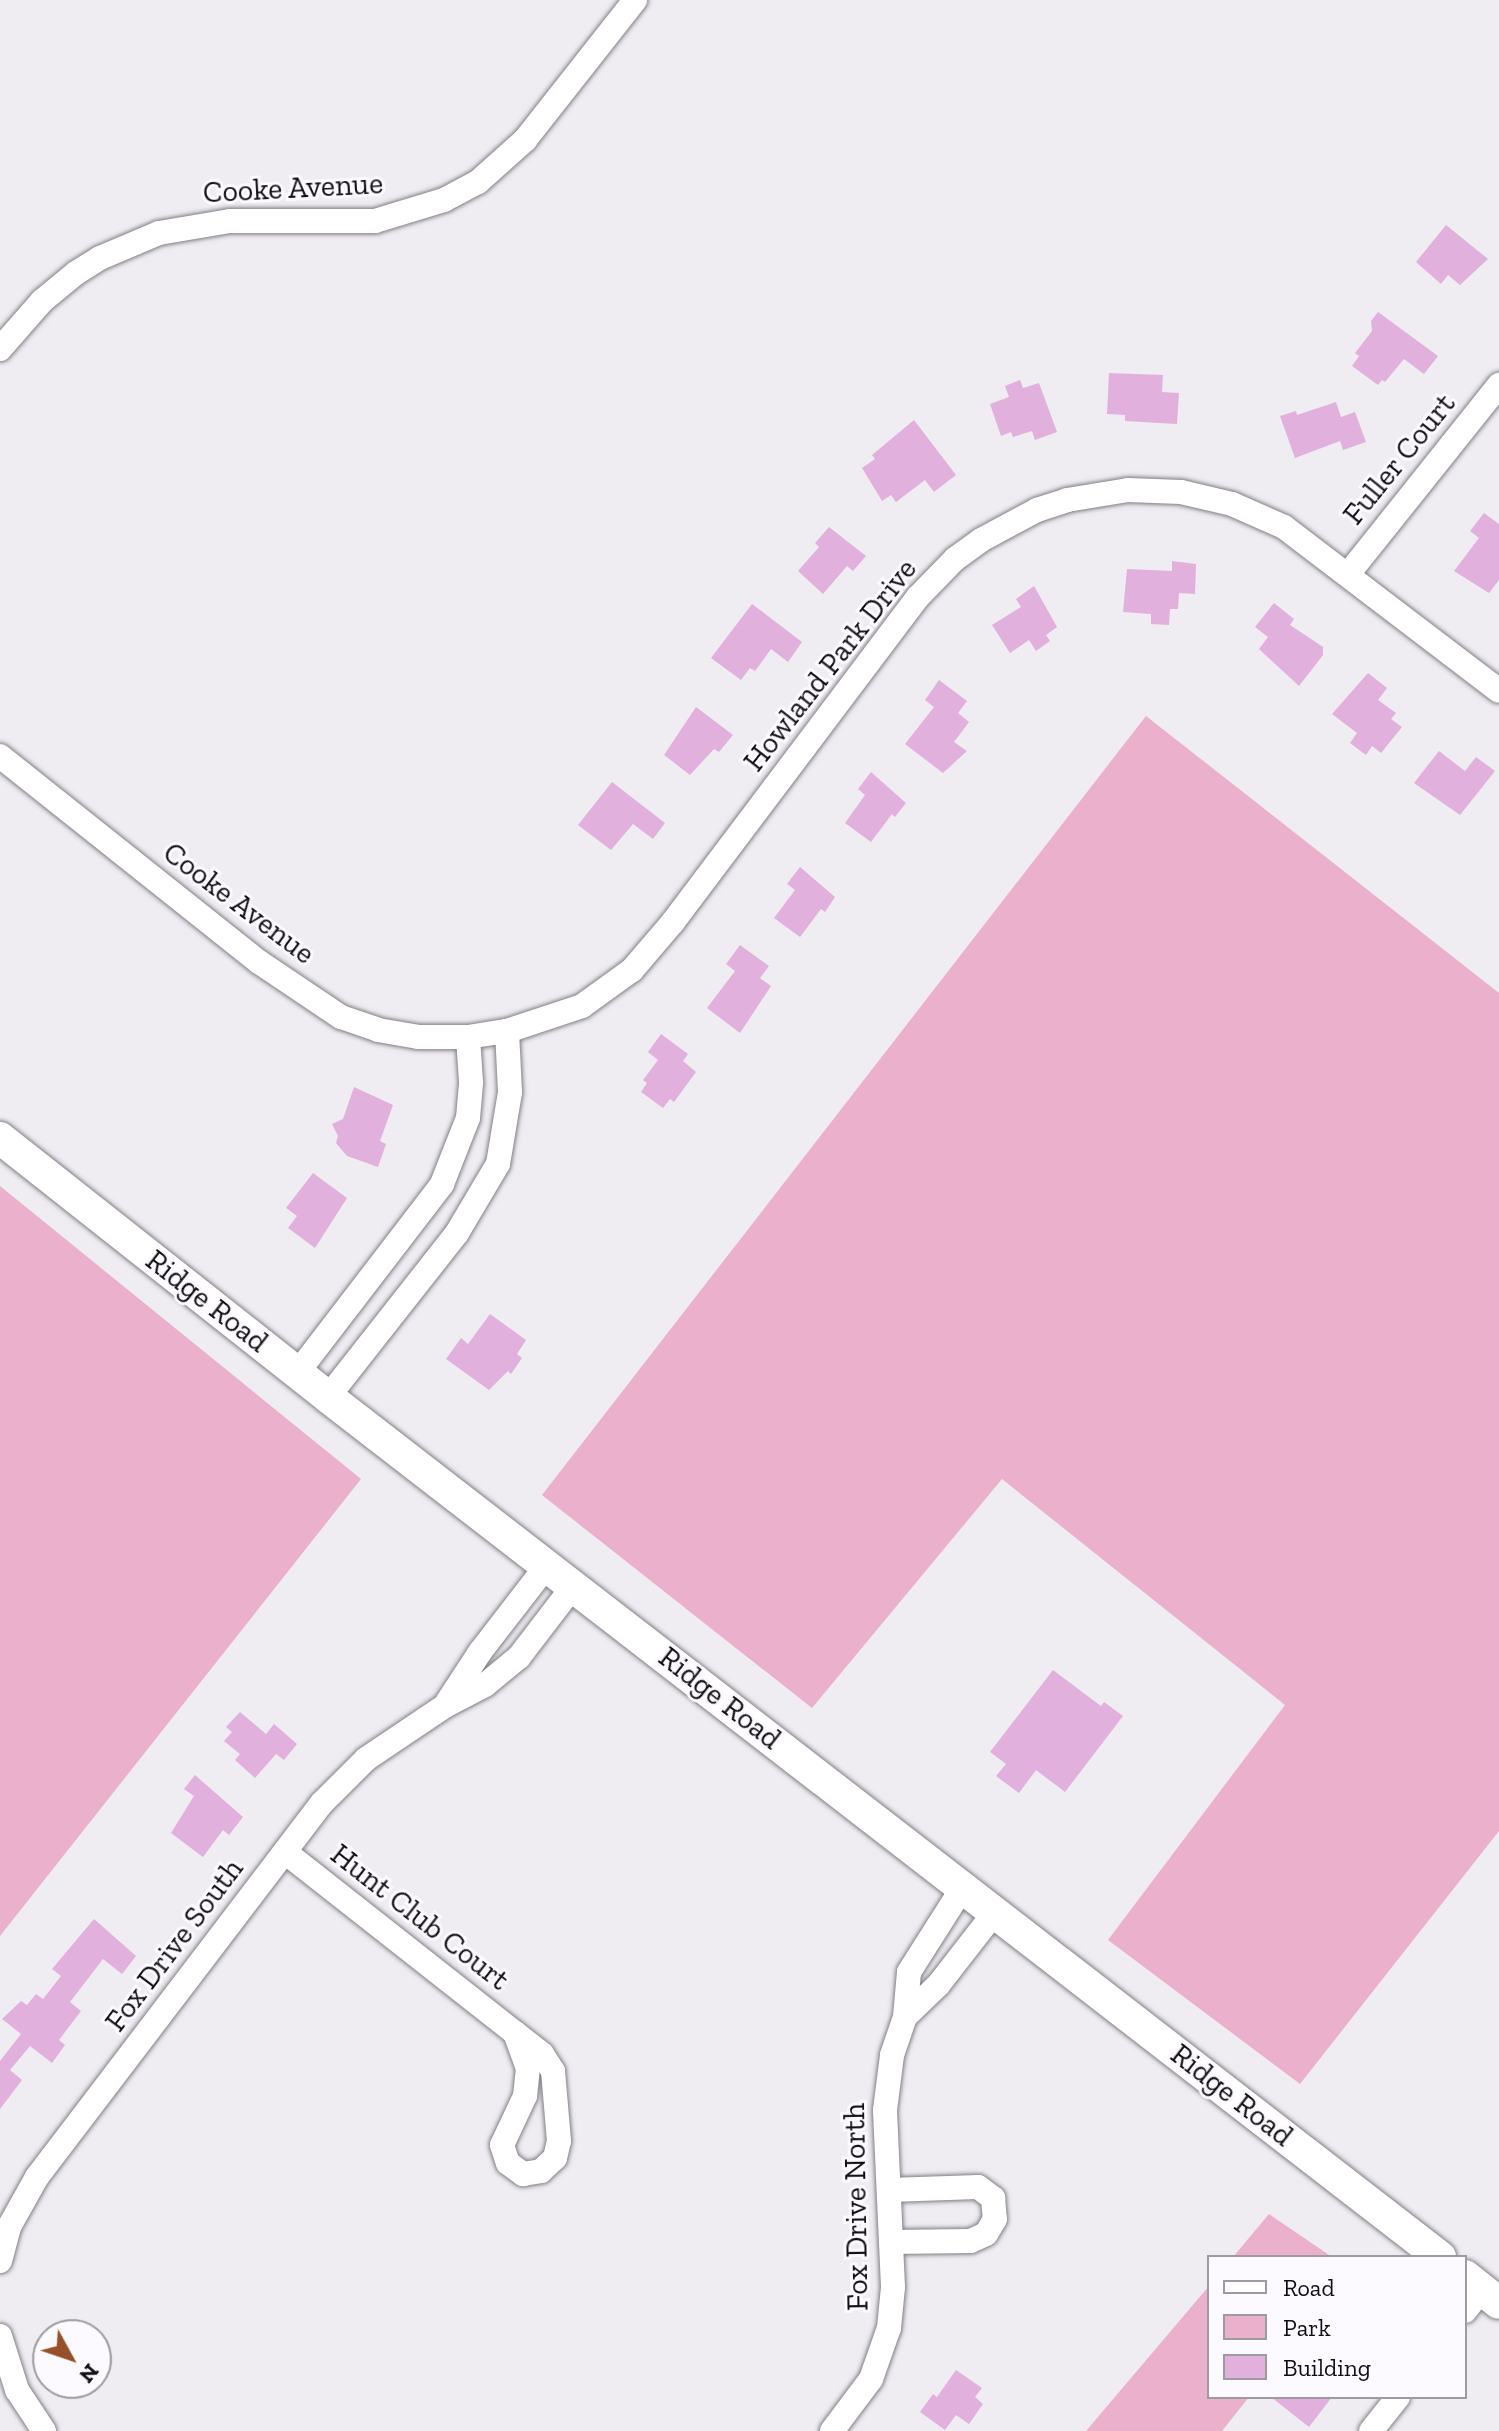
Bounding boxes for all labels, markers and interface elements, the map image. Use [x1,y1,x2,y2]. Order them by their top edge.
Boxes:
street label: Cooke Avenue [202,165,384,211]
street label: Fuller Court [1335,386,1463,532]
street label: Howland Park Drive [736,552,924,778]
street label: Cooke Avenue [156,834,322,972]
street label: Ridge Road [139,1242,275,1360]
street label: Ridge Road [652,1639,788,1757]
street label: Hunt Club Court [324,1836,516,1998]
street label: Fox Drive South [97,1852,251,2038]
street label: Ridge Road [1164,2036,1300,2154]
street label: Fox Drive North [836,2103,876,2311]
legend [1207,2255,1467,2399]
text: Road [1283,2273,1335,2302]
text: Park [1283,2313,1331,2342]
north arrow [32,2319,112,2399]
text: Building [1283,2353,1371,2382]
text: N [74,2358,105,2389]

